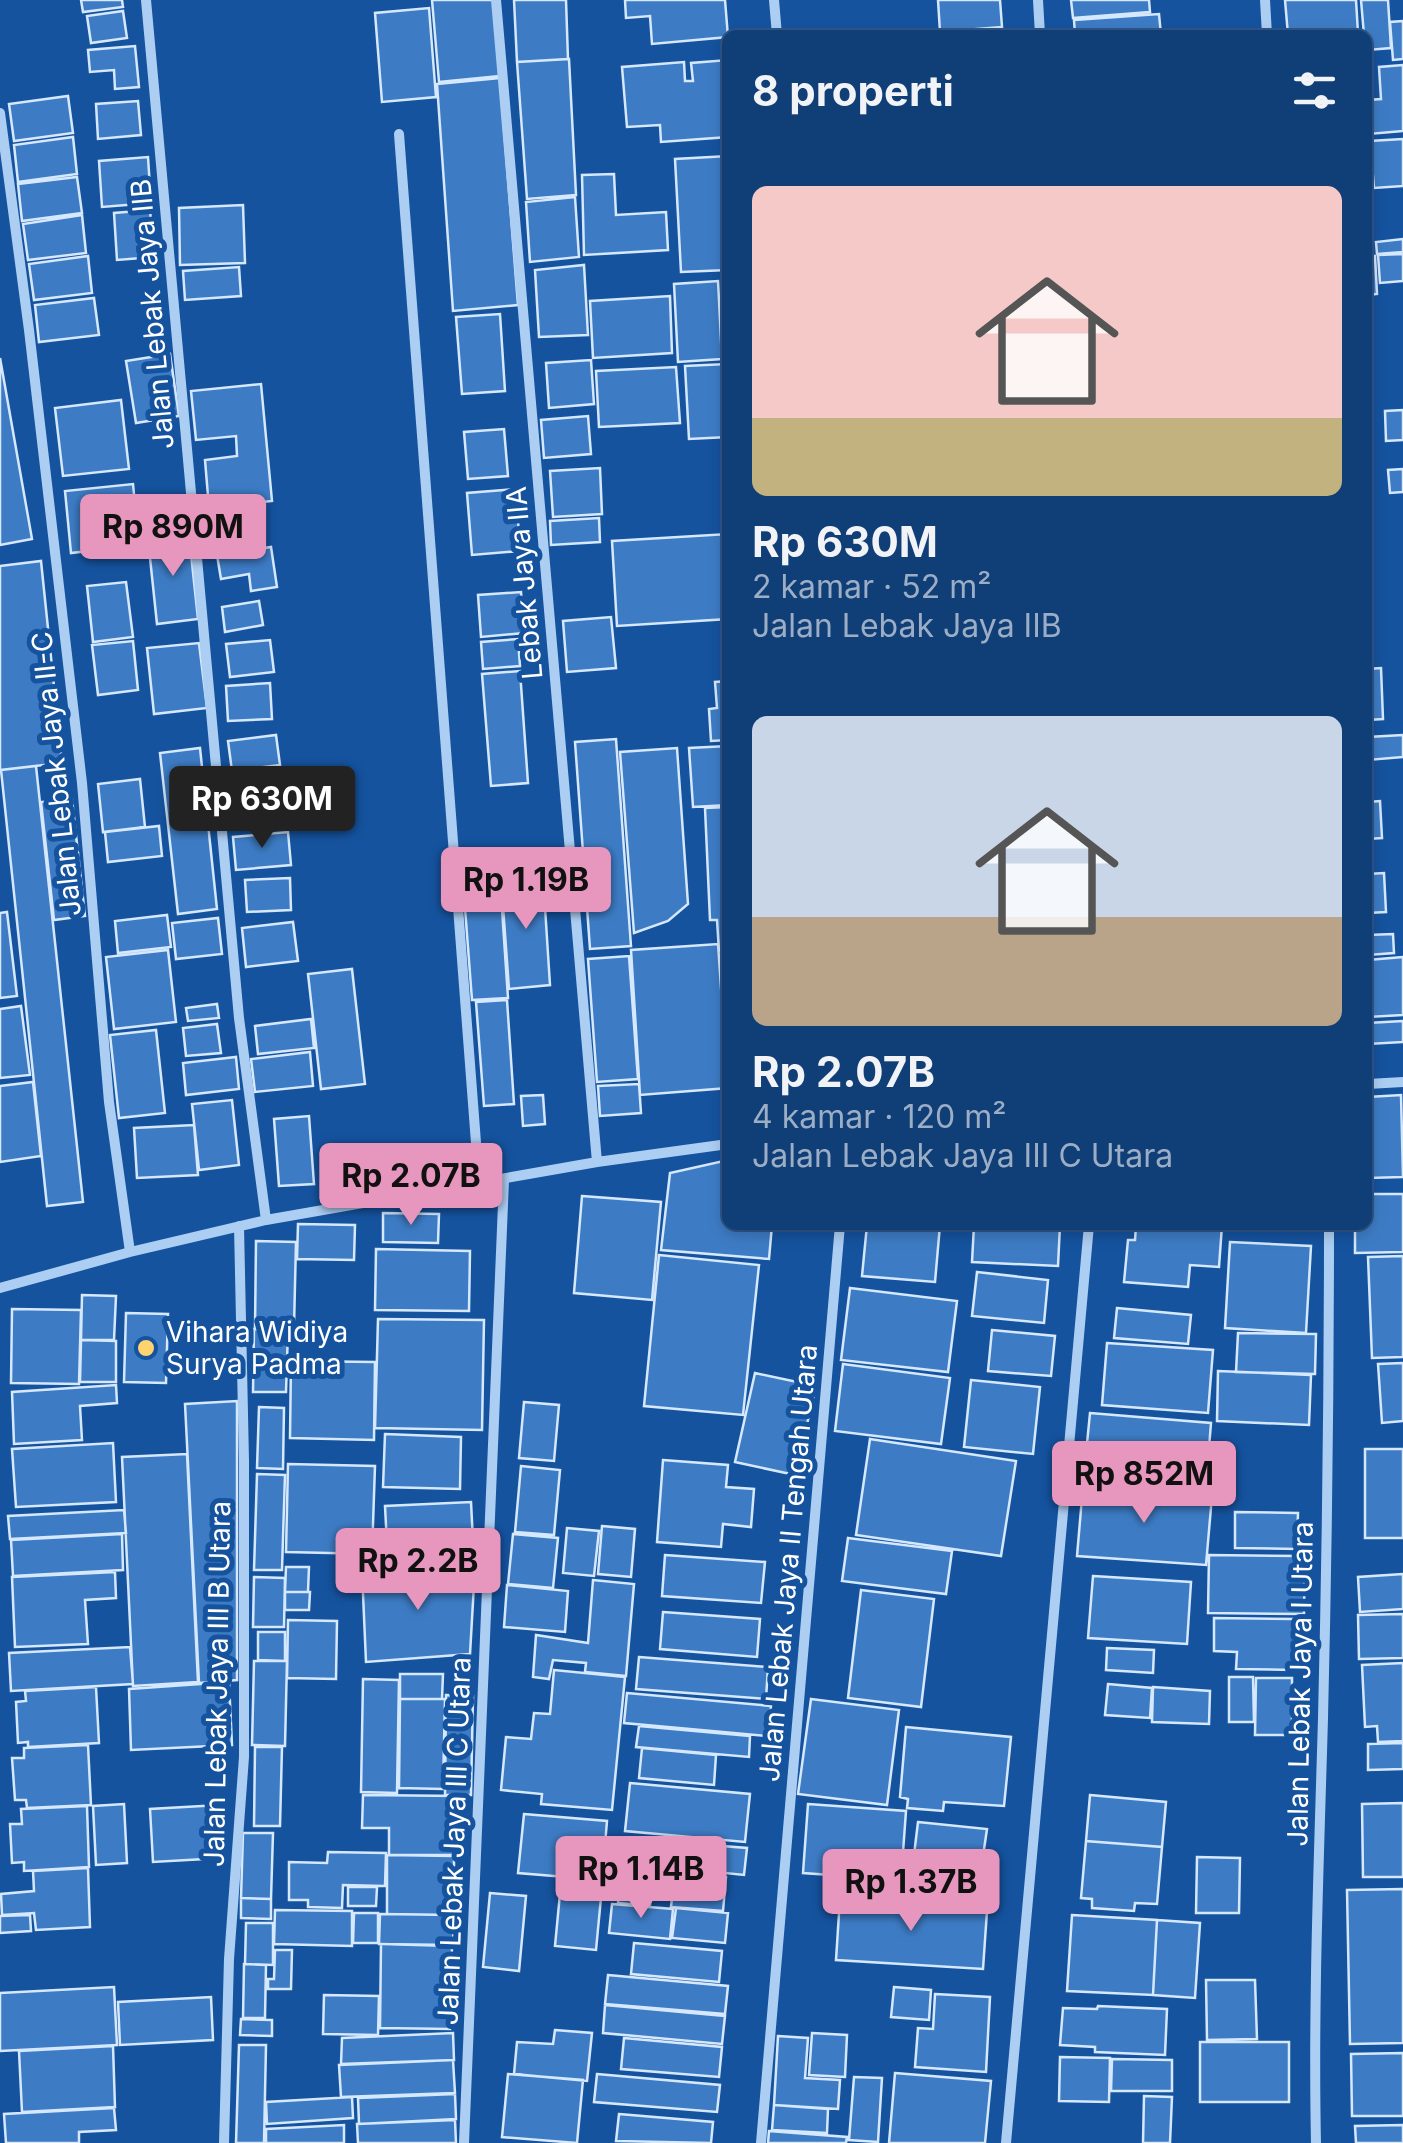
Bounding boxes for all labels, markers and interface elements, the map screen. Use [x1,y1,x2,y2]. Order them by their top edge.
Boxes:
icon: filters [1287,63,1342,118]
text: 8 properti [752,65,954,116]
street label: Jalan Lebak Jaya IIB [123,178,181,450]
icon: home [957,251,1137,431]
street label: Lebak Jaya IIA [499,485,549,681]
pin: Rp 890M [81,494,265,579]
text: Rp 890M [102,507,244,546]
text: Rp 630M [752,516,938,567]
text: 2 kamar · 52 m² [752,567,991,606]
text: Jalan Lebak Jaya IIB [752,606,1062,645]
street label: Jalan Lebak Jaya II-C [24,630,88,918]
pin: Rp 630M [170,766,354,851]
text: Rp 630M [191,779,333,818]
icon: home [957,781,1137,961]
pin: Rp 1.19B [423,847,629,932]
text: Rp 1.19B [463,860,589,899]
text: Rp 2.07B [752,1046,935,1097]
text: 4 kamar · 120 m² [752,1097,1006,1136]
text: Jalan Lebak Jaya III C Utara [752,1136,1173,1175]
pin: Rp 2.07B [308,1143,514,1228]
text: Rp 2.07B [341,1156,481,1195]
place label: Vihara Widiya Surya Padma [166,1315,348,1381]
marker: Vihara Widiya Surya Padma [135,1337,157,1359]
street label: Jalan Lebak Jaya II Tengah Utara [752,1343,824,1783]
pin: Rp 852M [1052,1441,1236,1526]
text: Rp 852M [1074,1454,1214,1493]
street label: Jalan Lebak Jaya III B Utara [197,1501,237,1867]
street label: Jalan Lebak Jaya I Utara [1280,1521,1320,1847]
pin: Rp 2.2B [326,1528,510,1613]
text: Rp 2.2B [358,1541,478,1580]
street label: Jalan Lebak Jaya III C Utara [431,1656,477,2026]
pin: Rp 1.14B [538,1836,744,1921]
text: Rp 1.14B [578,1849,704,1888]
pin: Rp 1.37B [808,1849,1014,1934]
text: Rp 1.37B [845,1862,977,1901]

